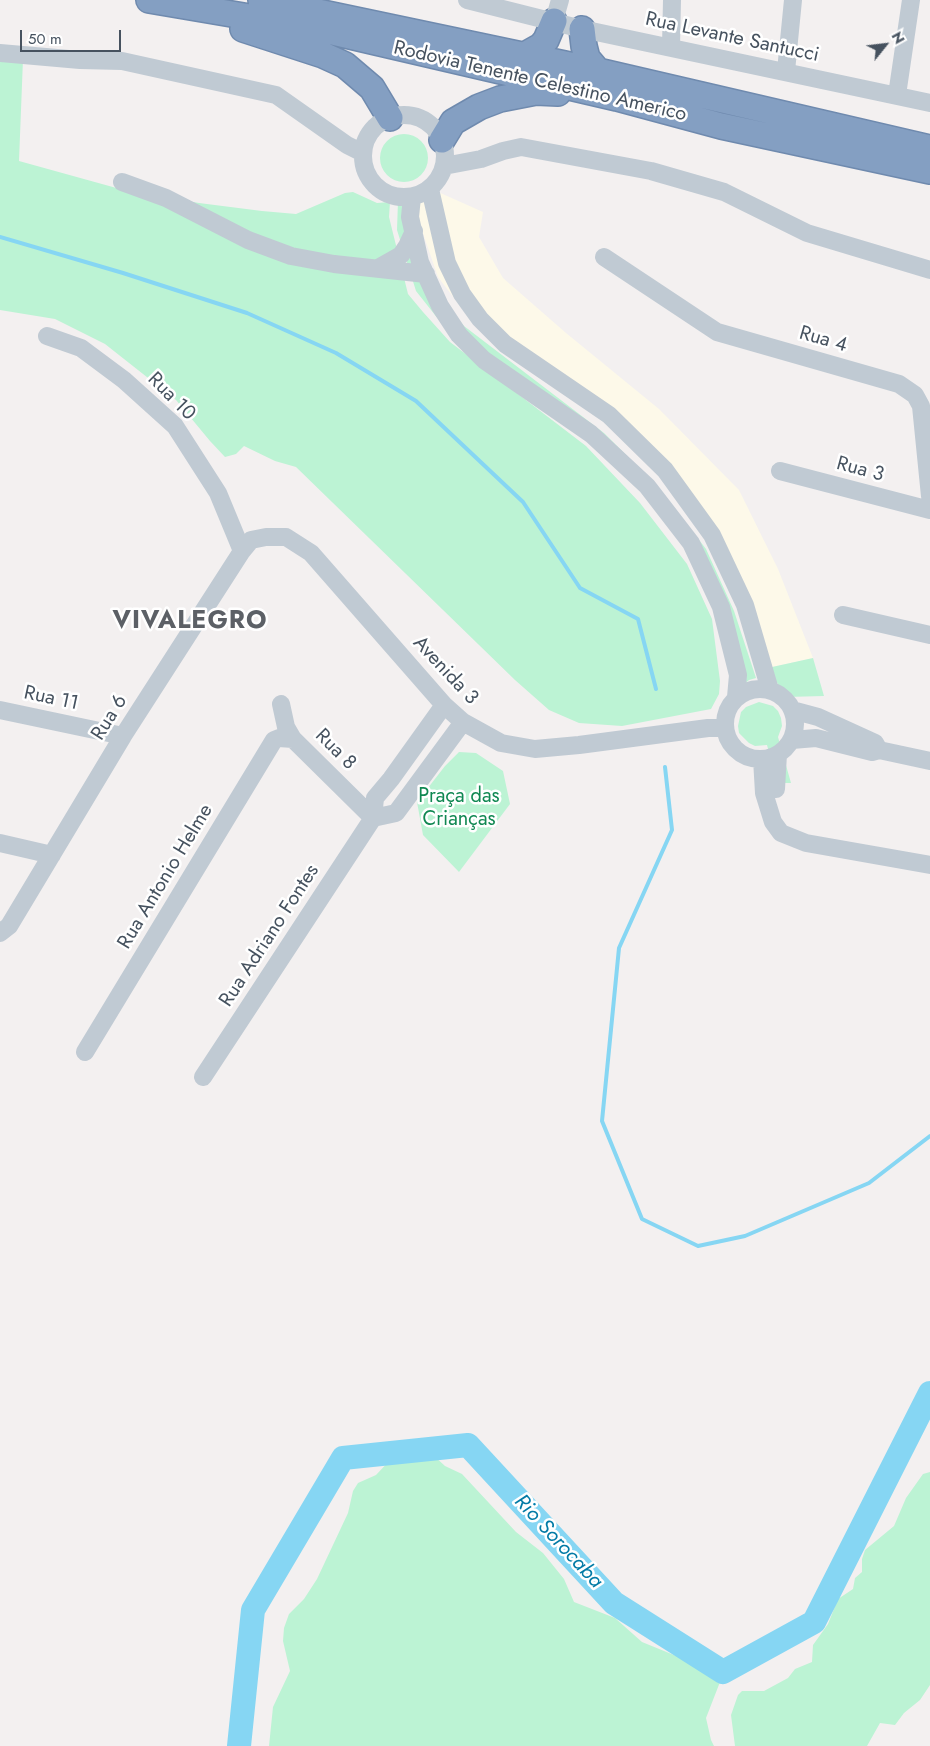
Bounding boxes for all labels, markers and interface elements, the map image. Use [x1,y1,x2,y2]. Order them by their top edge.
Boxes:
street label: Rua Levante Santucci [643,8,821,68]
scale bar [22,20,124,52]
north arrow [860,20,910,70]
text: 50 m [28,28,62,50]
text: N [887,28,910,47]
street label: Rodovia Tenente Celestino Americo [391,37,689,127]
street label: Rua 4 [796,322,850,358]
street label: Rua 10 [142,368,200,426]
street label: Rua 3 [834,452,886,488]
district label: VIVALEGRO [111,607,269,637]
street label: Avenida 3 [407,632,483,710]
street label: Rua 11 [21,682,81,716]
street label: Rua 6 [87,691,133,745]
street label: Rua 8 [309,724,361,776]
park label: Praça das Crianças [418,785,500,832]
street label: Rua Antonio Helme [113,800,219,954]
street label: Rua Adriano Fontes [215,860,325,1012]
water label: Rio Sorocaba [508,1490,608,1594]

